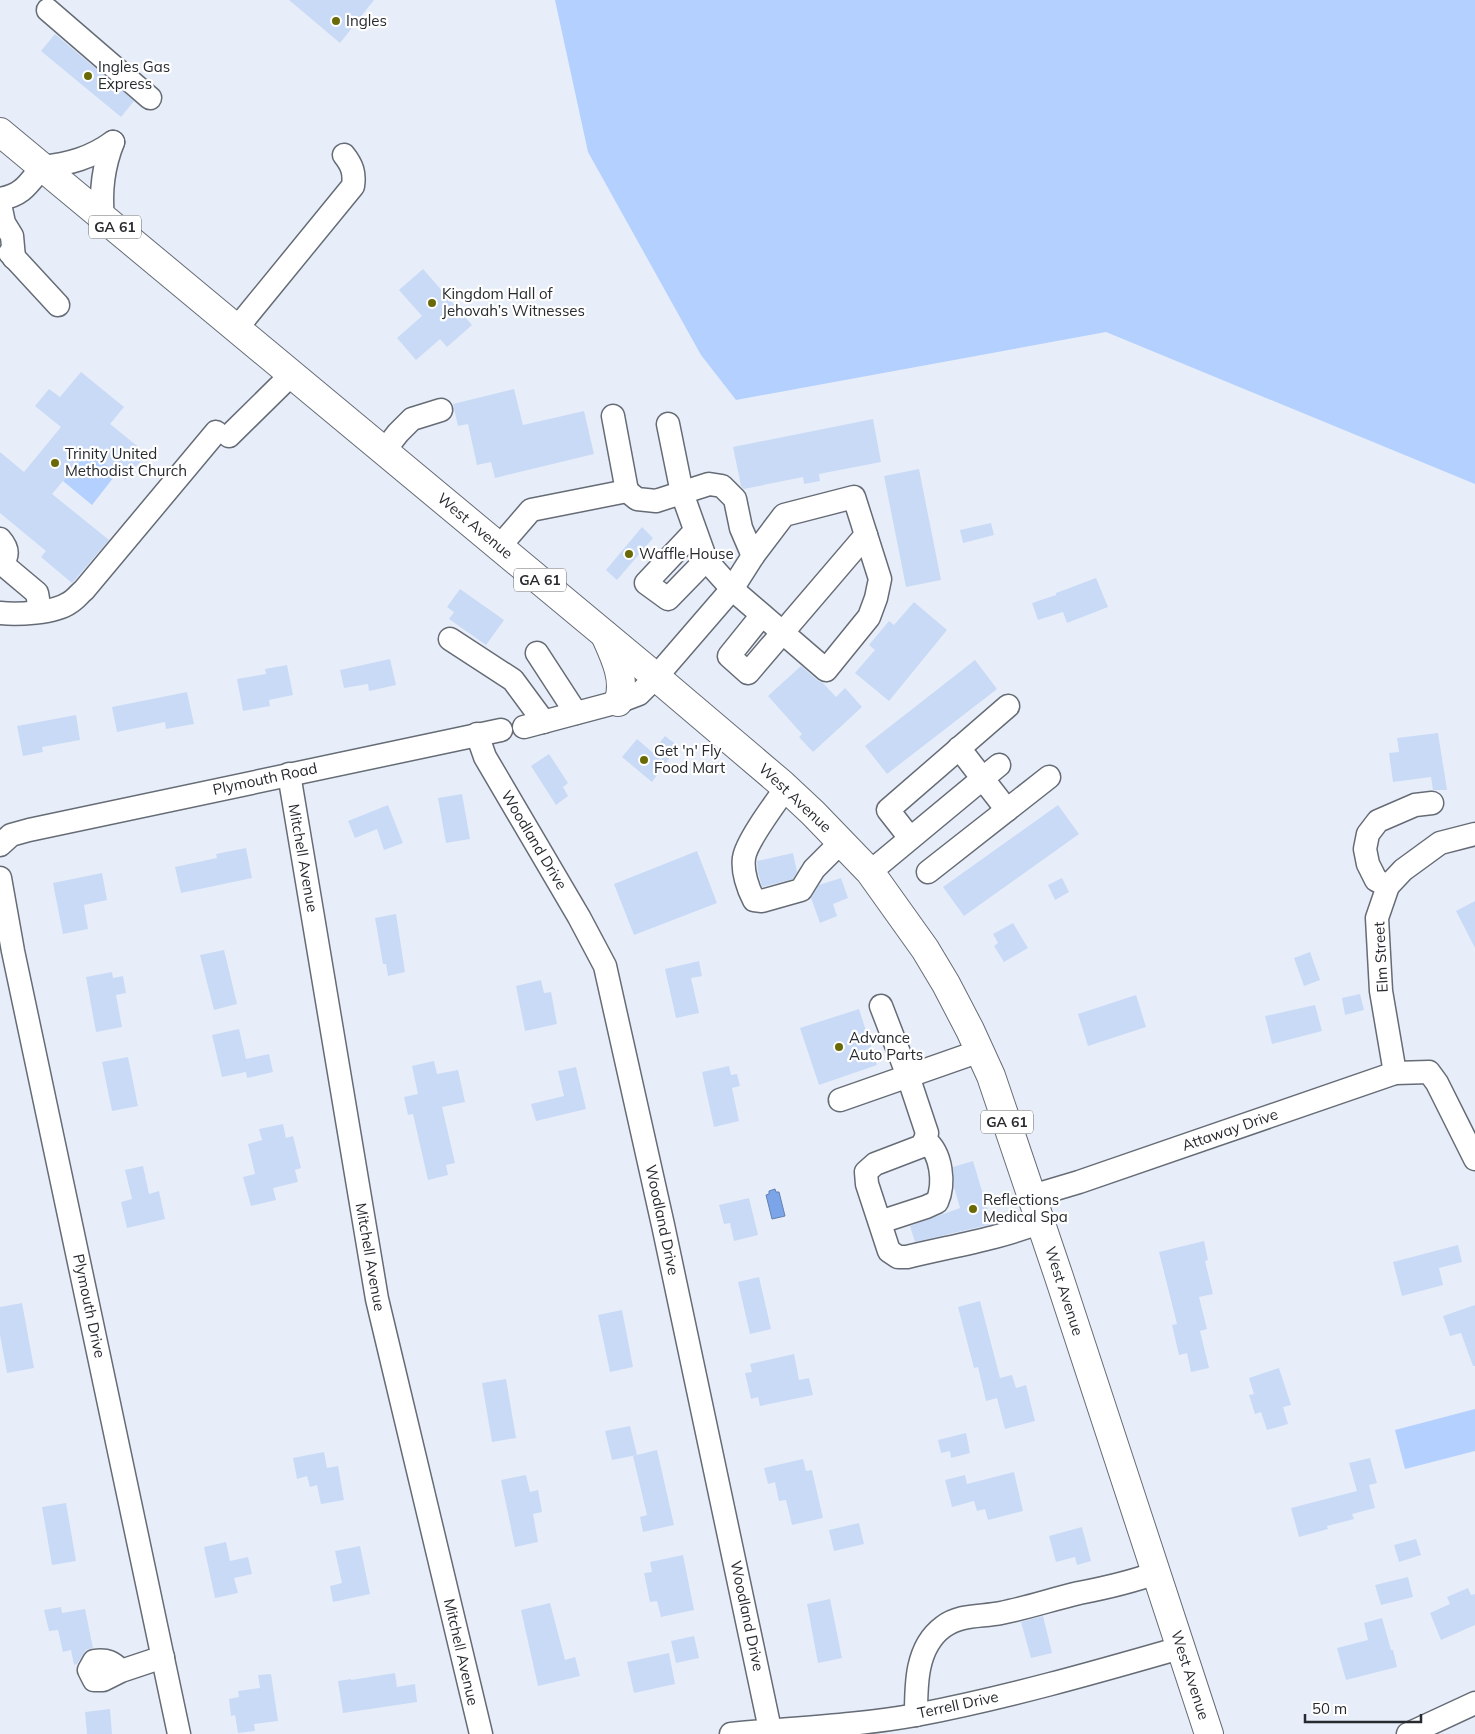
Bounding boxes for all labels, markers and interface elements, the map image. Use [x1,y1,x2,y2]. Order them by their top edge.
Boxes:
place label: Ingles [346,11,387,30]
marker: Ingles [330,15,342,27]
place label: Ingles Gas Express [98,57,170,93]
marker: Ingles Gas Express [82,70,94,82]
road number: GA 61 [89,216,141,238]
place label: Kingdom Hall of Jehovah’s Witnesses [442,284,585,320]
marker: Kingdom Hall of Jehovah’s Witnesses [426,297,438,309]
place label: Trinity United Methodist Church [65,444,187,480]
marker: Trinity United Methodist Church [49,457,61,469]
street label: West Avenue [434,489,517,563]
place label: Waffle House [639,544,734,563]
marker: Waffle House [623,548,635,560]
road number: GA 61 [514,568,566,592]
place label: Get 'n' Fly Food Mart [654,741,725,777]
marker: Get 'n' Fly Food Mart [638,754,650,766]
street label: Plymouth Road [211,758,319,799]
street label: West Avenue [755,759,836,836]
street label: Woodland Drive [497,787,572,893]
street label: Mitchell Avenue [285,802,322,913]
street label: Elm Street [1369,921,1392,993]
place label: Advance Auto Parts [849,1028,923,1064]
marker: Advance Auto Parts [833,1041,845,1053]
street label: Attaway Drive [1179,1104,1280,1155]
road number: GA 61 [981,1110,1033,1134]
street label: Woodland Drive [642,1163,683,1277]
place label: Reflections Medical Spa [983,1190,1068,1226]
street label: Mitchell Avenue [352,1201,389,1312]
marker: Reflections Medical Spa [967,1203,979,1215]
street label: West Avenue [1041,1244,1088,1338]
street label: Plymouth Drive [69,1252,110,1360]
street label: Woodland Drive [727,1559,768,1673]
street label: Mitchell Avenue [440,1597,483,1707]
street label: West Avenue [1167,1628,1214,1722]
street label: Terrell Drive [916,1687,1000,1722]
scale bar [1305,1692,1421,1724]
text: 50 m [1312,1699,1347,1718]

